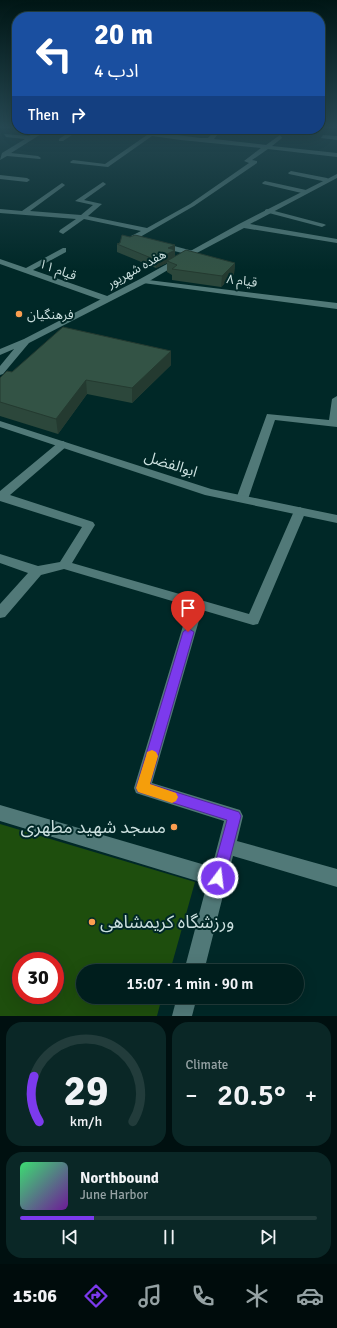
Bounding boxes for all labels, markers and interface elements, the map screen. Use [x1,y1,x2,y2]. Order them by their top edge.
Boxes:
text: 20 m [94,18,153,52]
icon: left [28,28,80,80]
text: ادب 4 [94,60,138,82]
icon: right [67,104,89,126]
text: Then [28,106,59,124]
street label: هفده شهریور [103,246,169,292]
street label: قیام ۱۱ [36,256,79,285]
street label: قیام ۸ [225,271,258,292]
place label: فرهنگیان [27,307,74,323]
marker: فرهنگیان [14,309,24,319]
street label: ابوالفضل [142,447,200,481]
pin [171,591,205,632]
icon: arrive [177,597,199,619]
place label: مسجد شهید مطهری [21,816,166,838]
marker: مسجد شهید مطهری [169,822,179,832]
position arrow [197,857,239,899]
place label: ورزشگاه کریمشاهی [100,911,234,933]
marker: ورزشگاه کریمشاهی [87,917,97,927]
speed limit sign: 30 [12,952,64,1004]
text: 15:07 · 1 min · 90 m [127,975,253,993]
text: Climate [186,1057,228,1073]
text: 29 [63,1066,108,1117]
text: 20.5° [217,1077,285,1114]
text: − [186,1082,197,1109]
text: + [305,1082,317,1109]
text: km/h [70,1113,102,1130]
text: Northbound [80,1169,159,1187]
text: June Harbor [80,1187,148,1203]
icon: previous [59,1226,81,1248]
icon: pause [158,1226,180,1248]
icon: next [257,1226,279,1248]
icon: directions [82,1282,110,1310]
icon: music [136,1282,164,1310]
icon: phone [189,1282,217,1310]
icon: climate [243,1282,271,1310]
icon: car [296,1282,324,1310]
text: 15:06 [13,1285,57,1307]

